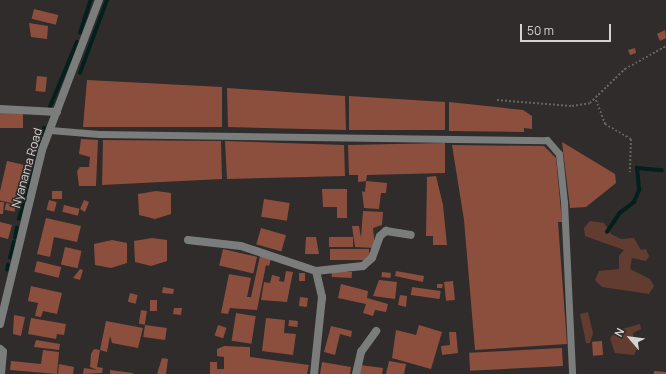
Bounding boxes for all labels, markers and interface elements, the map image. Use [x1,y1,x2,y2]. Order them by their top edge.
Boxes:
scale bar [522,16,613,42]
text: 50 m [527,22,554,39]
street label: Nyanama Road [9,126,45,210]
north arrow [610,318,650,358]
text: N [610,325,627,339]

